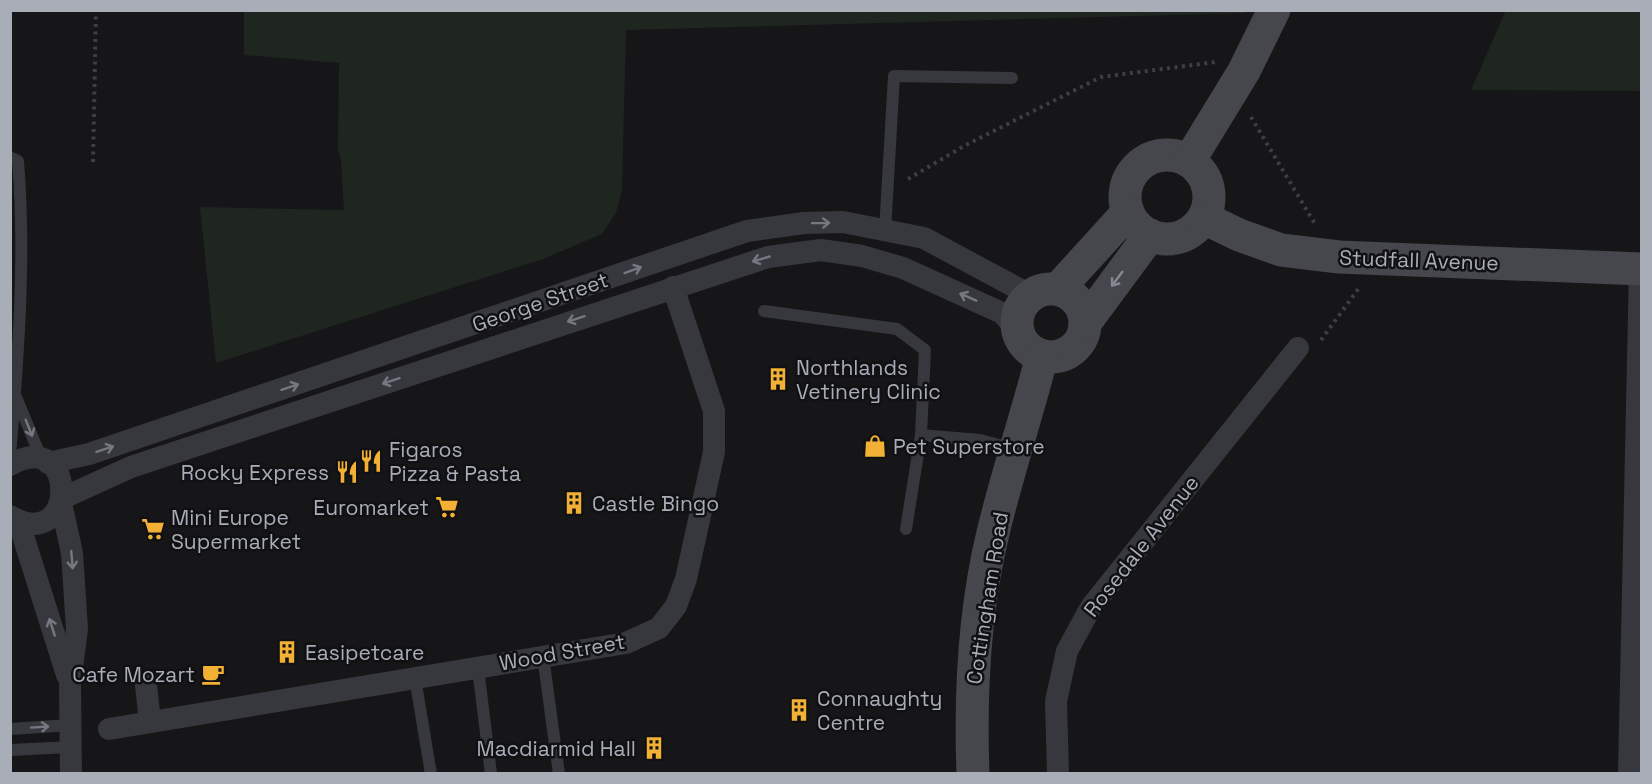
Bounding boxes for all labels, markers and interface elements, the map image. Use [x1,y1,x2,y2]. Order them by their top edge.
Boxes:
one-way arrow [811,217,831,229]
street label: Studfall Avenue [1339,244,1499,276]
one-way arrow [752,254,771,266]
one-way arrow [623,263,642,274]
street label: George Street [468,266,612,338]
one-way arrow [1111,271,1124,287]
one-way arrow [960,291,978,303]
one-way arrow [567,314,586,325]
place label: Northlands Vetinery Clinic [796,354,941,405]
building icon: Northlands Vetinery Clinic [765,366,791,392]
one-way arrow [382,376,401,387]
one-way arrow [280,381,299,392]
one-way arrow [24,418,35,437]
shop icon: Pet Superstore [862,433,888,459]
place label: Pet Superstore [893,433,1045,460]
place label: Figaros Pizza & Pasta [389,436,521,487]
one-way arrow [95,442,114,453]
restaurant icon: Figaros Pizza & Pasta [358,448,384,474]
place label: Rocky Express [181,459,329,486]
restaurant icon: Rocky Express [334,459,360,485]
street label: Rosedale Avenue [1077,470,1205,622]
building icon: Castle Bingo [561,490,587,516]
place label: Castle Bingo [592,490,719,517]
place label: Euromarket [313,494,429,521]
supermarket icon: Euromarket [434,494,460,520]
place label: Mini Europe Supermarket [171,504,301,555]
street label: Cottingham Road [960,510,1014,686]
supermarket icon: Mini Europe Supermarket [140,516,166,542]
one-way arrow [67,550,78,569]
one-way arrow [46,618,57,637]
street label: Wood Street [497,628,627,676]
building icon: Easipetcare [274,639,300,665]
place label: Easipetcare [305,639,424,666]
place label: Cafe Mozart [72,661,195,688]
cafe icon: Cafe Mozart [200,661,226,687]
place label: Connaughty Centre [817,685,942,736]
building icon: Connaughty Centre [786,697,812,723]
one-way arrow [30,721,50,732]
place label: Macdiarmid Hall [477,735,636,762]
building icon: Macdiarmid Hall [641,735,667,761]

